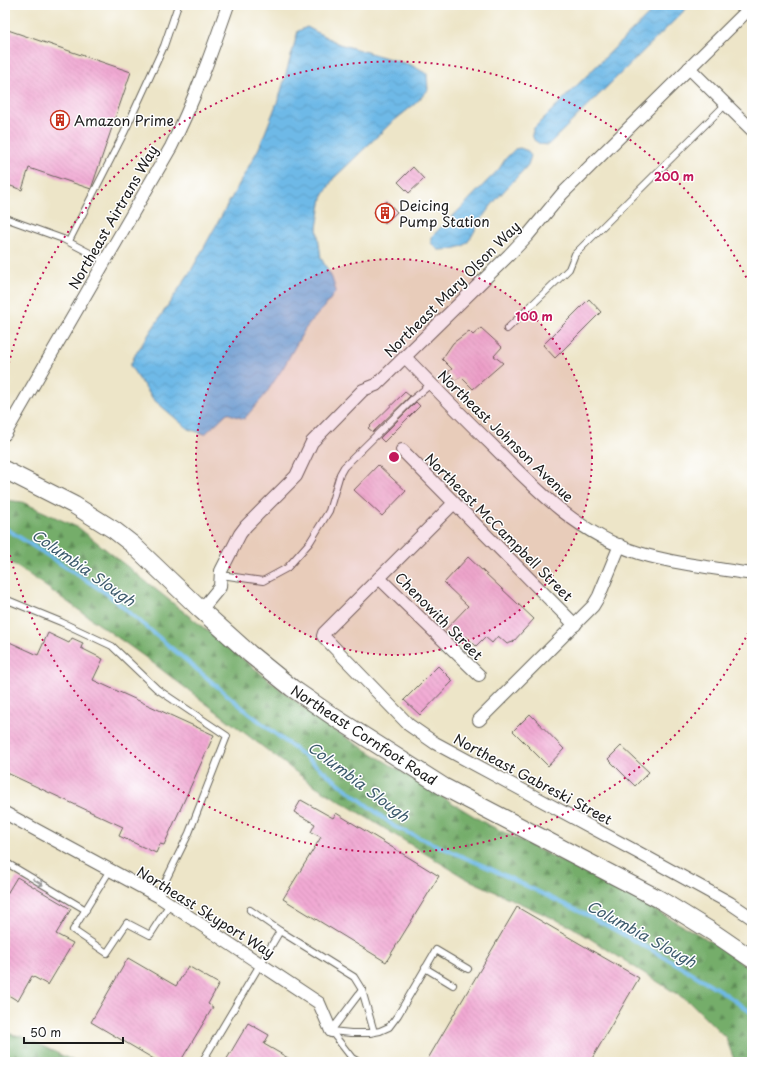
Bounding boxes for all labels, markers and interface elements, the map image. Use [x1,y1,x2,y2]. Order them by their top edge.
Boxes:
building icon: Amazon Prime [49,109,71,131]
place label: Amazon Prime [74,110,174,131]
street label: Northeast Airtrans Way [63,141,163,293]
text: 200 m [654,167,694,185]
place label: Deicing Pump Station [399,195,490,232]
building icon: Deicing Pump Station [374,202,396,224]
street label: Northeast Mary Olson Way [379,216,525,362]
text: 100 m [515,307,553,325]
street label: Northeast Johnson Avenue [433,365,579,507]
street label: Northeast McCampbell Street [420,448,578,606]
centre of rings [387,450,401,464]
water label: Columbia Slough [28,523,141,612]
street label: Chenowith Street [390,567,488,665]
street label: Northeast Cornfoot Road [287,680,441,790]
street label: Northeast Gabreski Street [450,728,616,830]
water label: Columbia Slough [303,735,415,827]
street label: Northeast Skyport Way [133,861,279,963]
one-way arrow [32,879,44,887]
water label: Columbia Slough [583,893,702,973]
scale bar [24,1019,123,1045]
text: 50 m [30,1023,61,1041]

